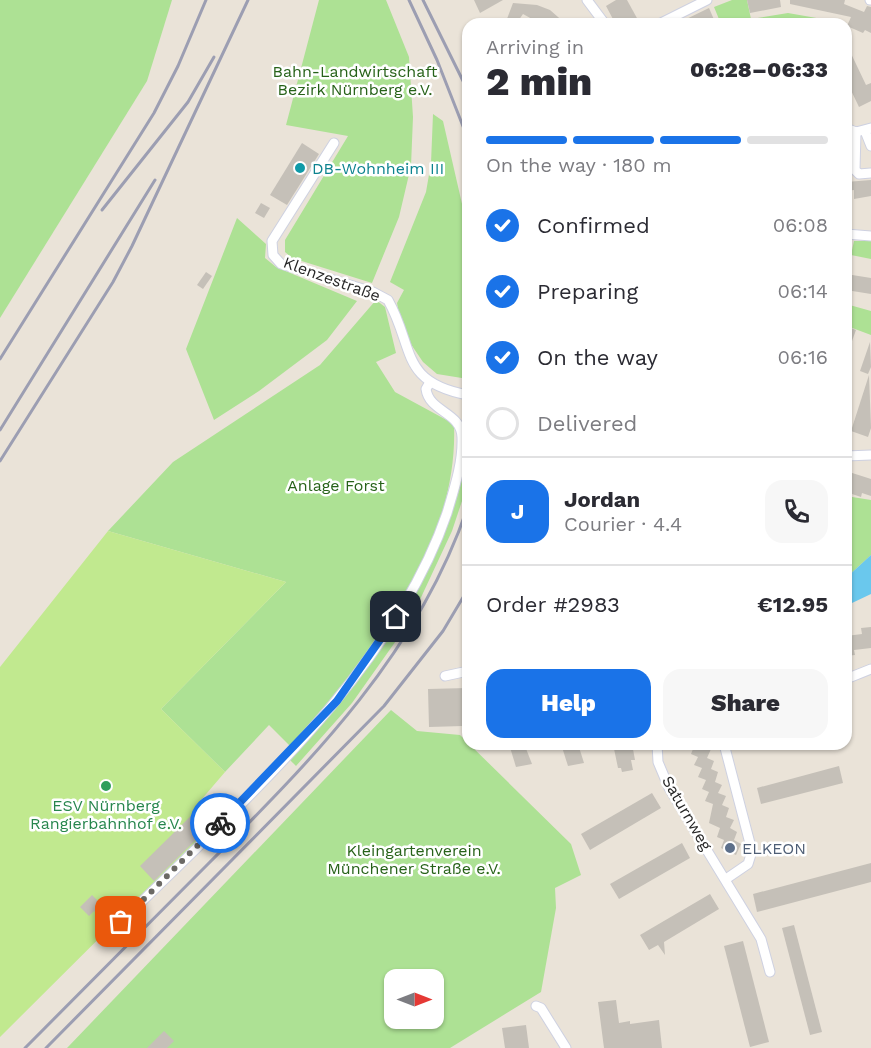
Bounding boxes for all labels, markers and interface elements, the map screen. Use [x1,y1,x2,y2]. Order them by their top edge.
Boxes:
text: Arriving in [486,35,584,59]
text: 06:28–06:33 [690,57,828,82]
text: 2 min [486,59,592,104]
park label: Bahn-Landwirtschaft Bezirk Nürnberg e.V. [273,62,438,99]
text: On the way · 180 m [486,153,672,177]
place label: DB-Wohnheim III [312,159,444,178]
marker: DB-Wohnheim III [293,161,307,175]
icon: check [486,209,519,242]
text: Confirmed [537,213,650,238]
text: 06:08 [773,213,828,237]
street label: Klenzestraße [281,253,383,305]
icon: check [486,275,519,308]
text: Preparing [537,279,638,304]
text: 06:14 [777,279,828,303]
icon: check [486,341,519,374]
text: On the way [537,345,658,370]
text: 06:16 [778,345,828,369]
text: Delivered [537,411,637,436]
park label: Anlage Forst [287,476,385,495]
button: phone [765,480,828,543]
text: Jordan [564,487,640,512]
text: J [511,499,524,524]
text: Courier · 4.4 [564,512,682,536]
pin [370,591,421,642]
text: Order #2983 [486,592,620,617]
text: €12.95 [757,592,828,617]
icon: home [379,600,412,633]
button: Help [486,669,651,738]
button: Share [663,669,828,738]
street label: Saturnweg [658,772,716,854]
marker: ESV Nürnberg Rangierbahnhof e.V. [99,779,113,793]
courier [190,793,250,853]
place label: ESV Nürnberg Rangierbahnhof e.V. [30,796,182,833]
icon: bike [204,807,237,840]
place label: ELKEON [742,839,806,858]
park label: Kleingartenverein Münchener Straße e.V. [327,841,501,878]
marker: ELKEON [723,841,737,855]
pin [95,896,146,947]
icon: bag [104,905,137,938]
north arrow [384,969,444,1029]
map controls [384,969,444,1029]

